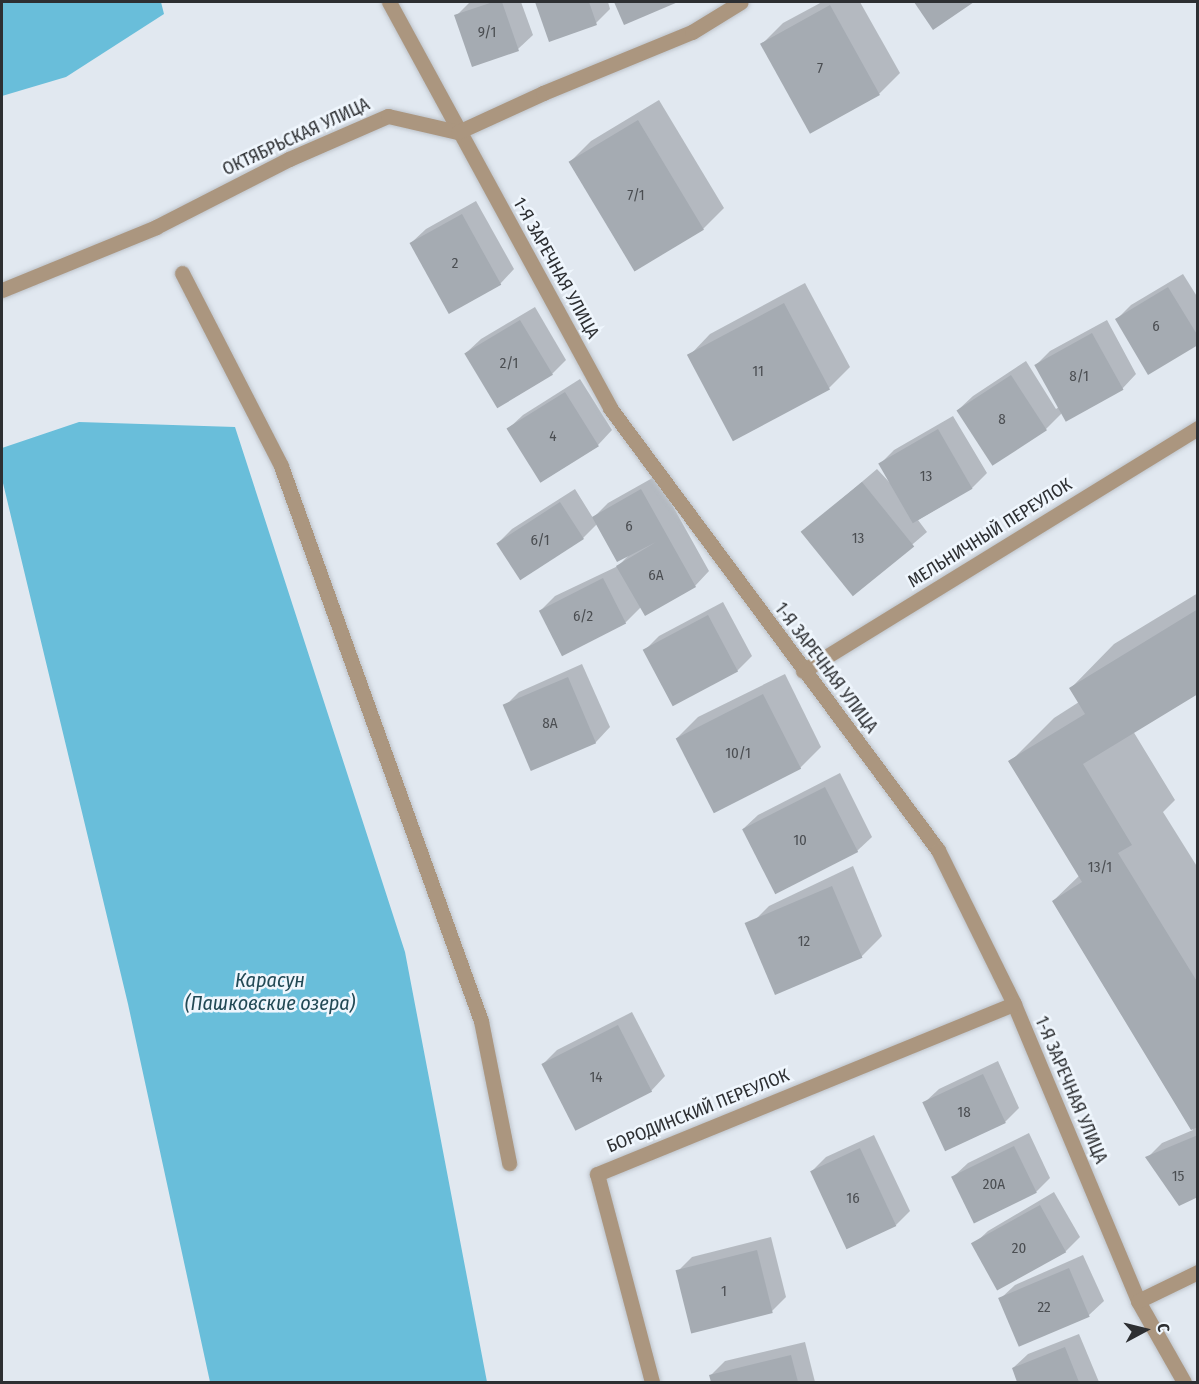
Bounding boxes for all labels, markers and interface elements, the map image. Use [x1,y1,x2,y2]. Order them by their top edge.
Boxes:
house number: 9/1 [478,24,496,42]
house number: 7 [817,60,823,78]
street label: ОКТЯБРЬСКАЯ УЛИЦА [219,93,373,181]
house number: 7/1 [627,187,645,205]
street label: 1-Я ЗАРЕЧНАЯ УЛИЦА [508,194,604,342]
house number: 2 [452,255,458,273]
house number: 6 [1152,318,1160,336]
house number: 2/1 [500,355,518,373]
house number: 11 [752,363,764,381]
house number: 8/1 [1069,368,1089,386]
house number: 8 [998,411,1006,429]
house number: 4 [549,428,557,446]
house number: 13 [920,468,932,486]
street label: МЕЛЬНИЧНЫЙ ПЕРЕУЛОК [904,474,1076,592]
house number: 6 [625,518,633,536]
house number: 13 [852,530,864,548]
house number: 6/1 [530,532,550,550]
house number: 6А [648,567,664,585]
street label: 1-Я ЗАРЕЧНАЯ УЛИЦА [770,598,882,738]
house number: 6/2 [573,608,593,626]
house number: 8А [542,715,558,733]
house number: 10/1 [725,745,751,763]
house number: 10 [793,832,807,850]
house number: 13/1 [1088,859,1112,877]
house number: 12 [798,933,810,951]
water label: Карасун (Пашковские озера) [185,968,355,1015]
street label: 1-Я ЗАРЕЧНАЯ УЛИЦА [1030,1013,1112,1167]
street label: БОРОДИНСКИЙ ПЕРЕУЛОК [604,1064,792,1158]
house number: 14 [589,1069,603,1087]
house number: 18 [957,1104,971,1122]
house number: 15 [1172,1168,1184,1186]
house number: 20А [983,1176,1005,1194]
house number: 16 [846,1190,860,1208]
house number: 20 [1012,1240,1026,1258]
house number: 1 [721,1283,727,1301]
house number: 22 [1037,1299,1051,1317]
north arrow [1115,1300,1175,1360]
text: С [1153,1322,1173,1333]

